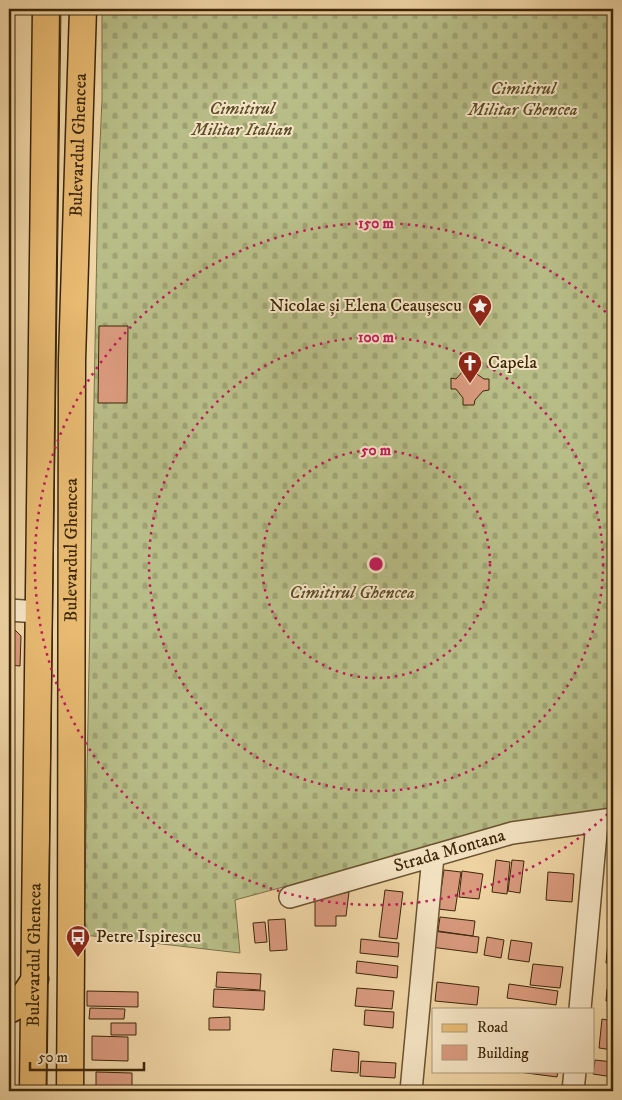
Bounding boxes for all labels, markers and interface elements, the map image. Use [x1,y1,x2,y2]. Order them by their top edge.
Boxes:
street label: Bulevardul Ghencea [65,73,92,217]
park label: Cimitirul Militar Ghencea [466,78,578,121]
park label: Cimitirul Militar Italian [190,98,292,141]
text: 150 m [358,214,394,233]
place icon: Nicolae și Elena Ceaușescu [467,293,493,327]
place label: Nicolae și Elena Ceaușescu [270,295,462,317]
text: 100 m [358,328,395,347]
church icon: Capela [457,350,483,384]
place label: Capela [488,352,538,374]
text: 50 m [360,441,392,460]
street label: Bulevardul Ghencea [61,478,83,622]
centre of rings [367,555,385,573]
park label: Cimitirul Ghencea [289,582,415,604]
street label: Strada Montana [391,824,508,877]
street label: Bulevardul Ghencea [23,883,47,1027]
bus stop icon: Petre Ispirescu [65,924,91,958]
place label: Petre Ispirescu [96,926,201,948]
legend [432,1008,594,1072]
text: Road [477,1018,509,1037]
scale bar [30,1040,144,1072]
text: Building [477,1044,529,1063]
text: 50 m [38,1048,68,1067]

